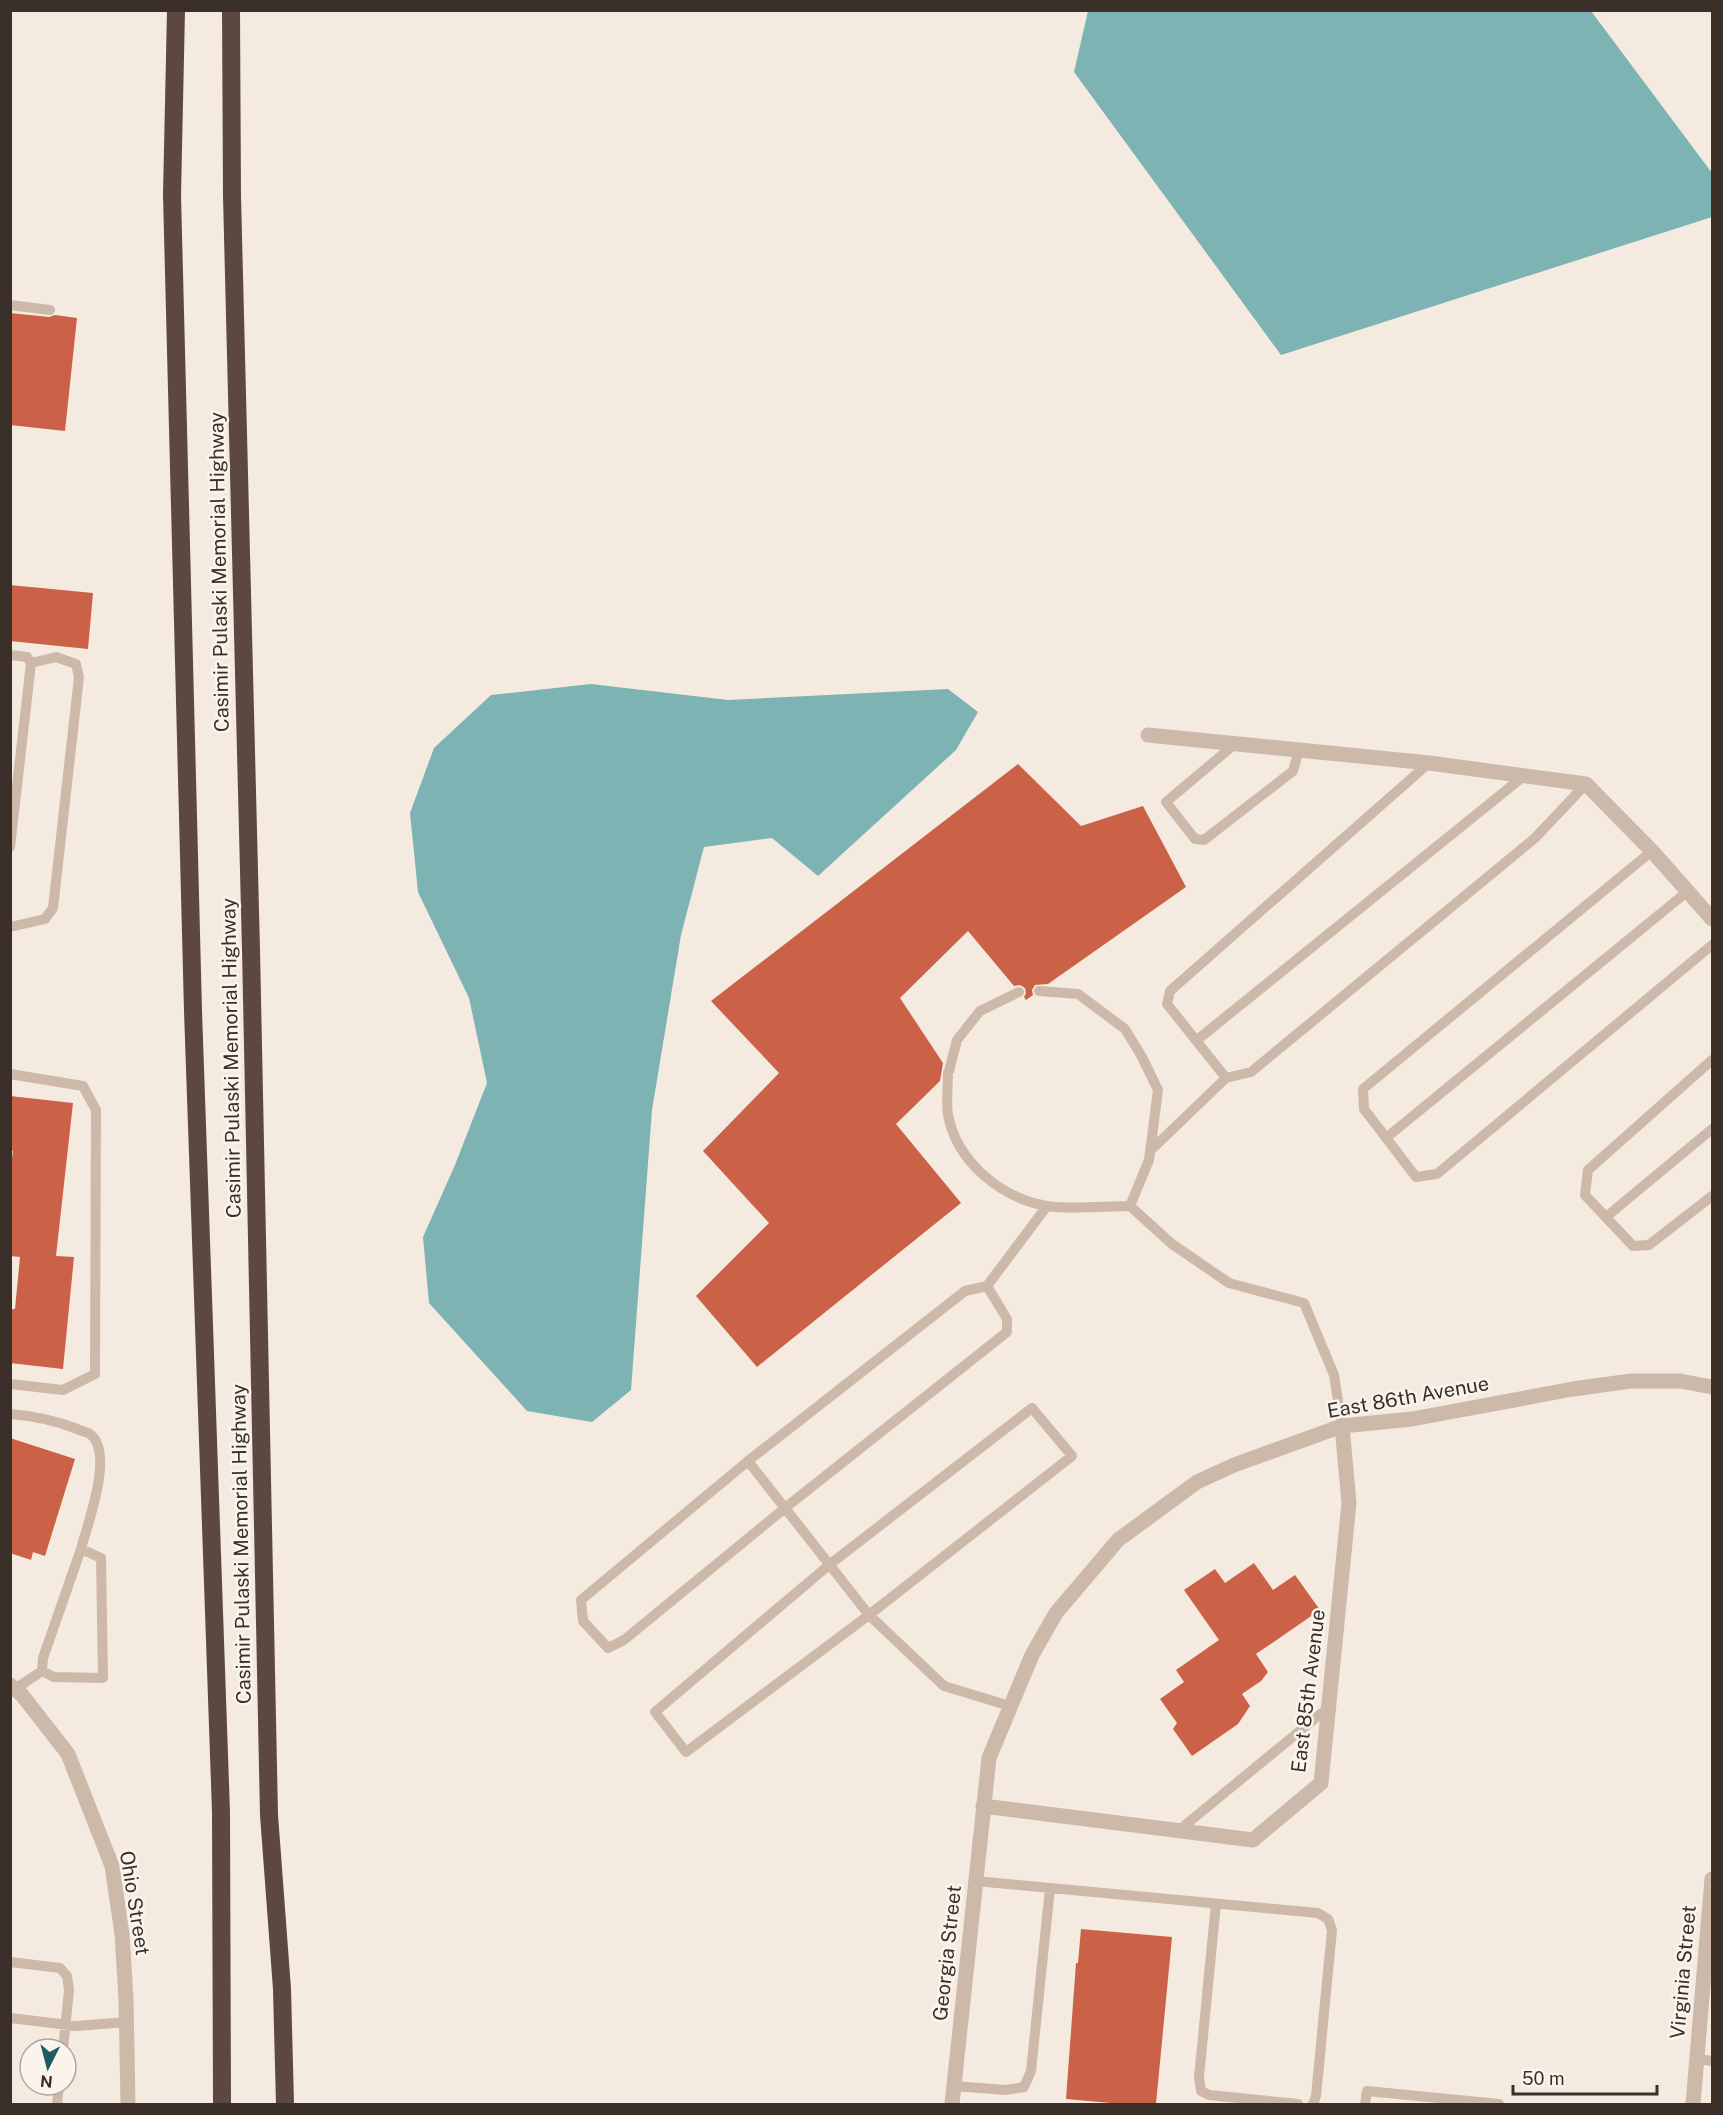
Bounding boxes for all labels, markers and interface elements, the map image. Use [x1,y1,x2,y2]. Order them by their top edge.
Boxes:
street label: Casimir Pulaski Memorial Highway [204,411,234,732]
street label: Casimir Pulaski Memorial Highway [216,897,246,1218]
street label: East 86th Avenue [1325,1371,1491,1423]
street label: Casimir Pulaski Memorial Highway [226,1383,256,1704]
street label: East 85th Avenue [1286,1608,1330,1774]
street label: Ohio Street [115,1849,155,1957]
street label: Georgia Street [928,1884,966,2022]
street label: Virginia Street [1665,1904,1701,2040]
north arrow [18,2037,78,2097]
scale bar [1513,2058,1657,2096]
text: 50 m [1522,2068,1565,2089]
text: N [39,2071,54,2092]

